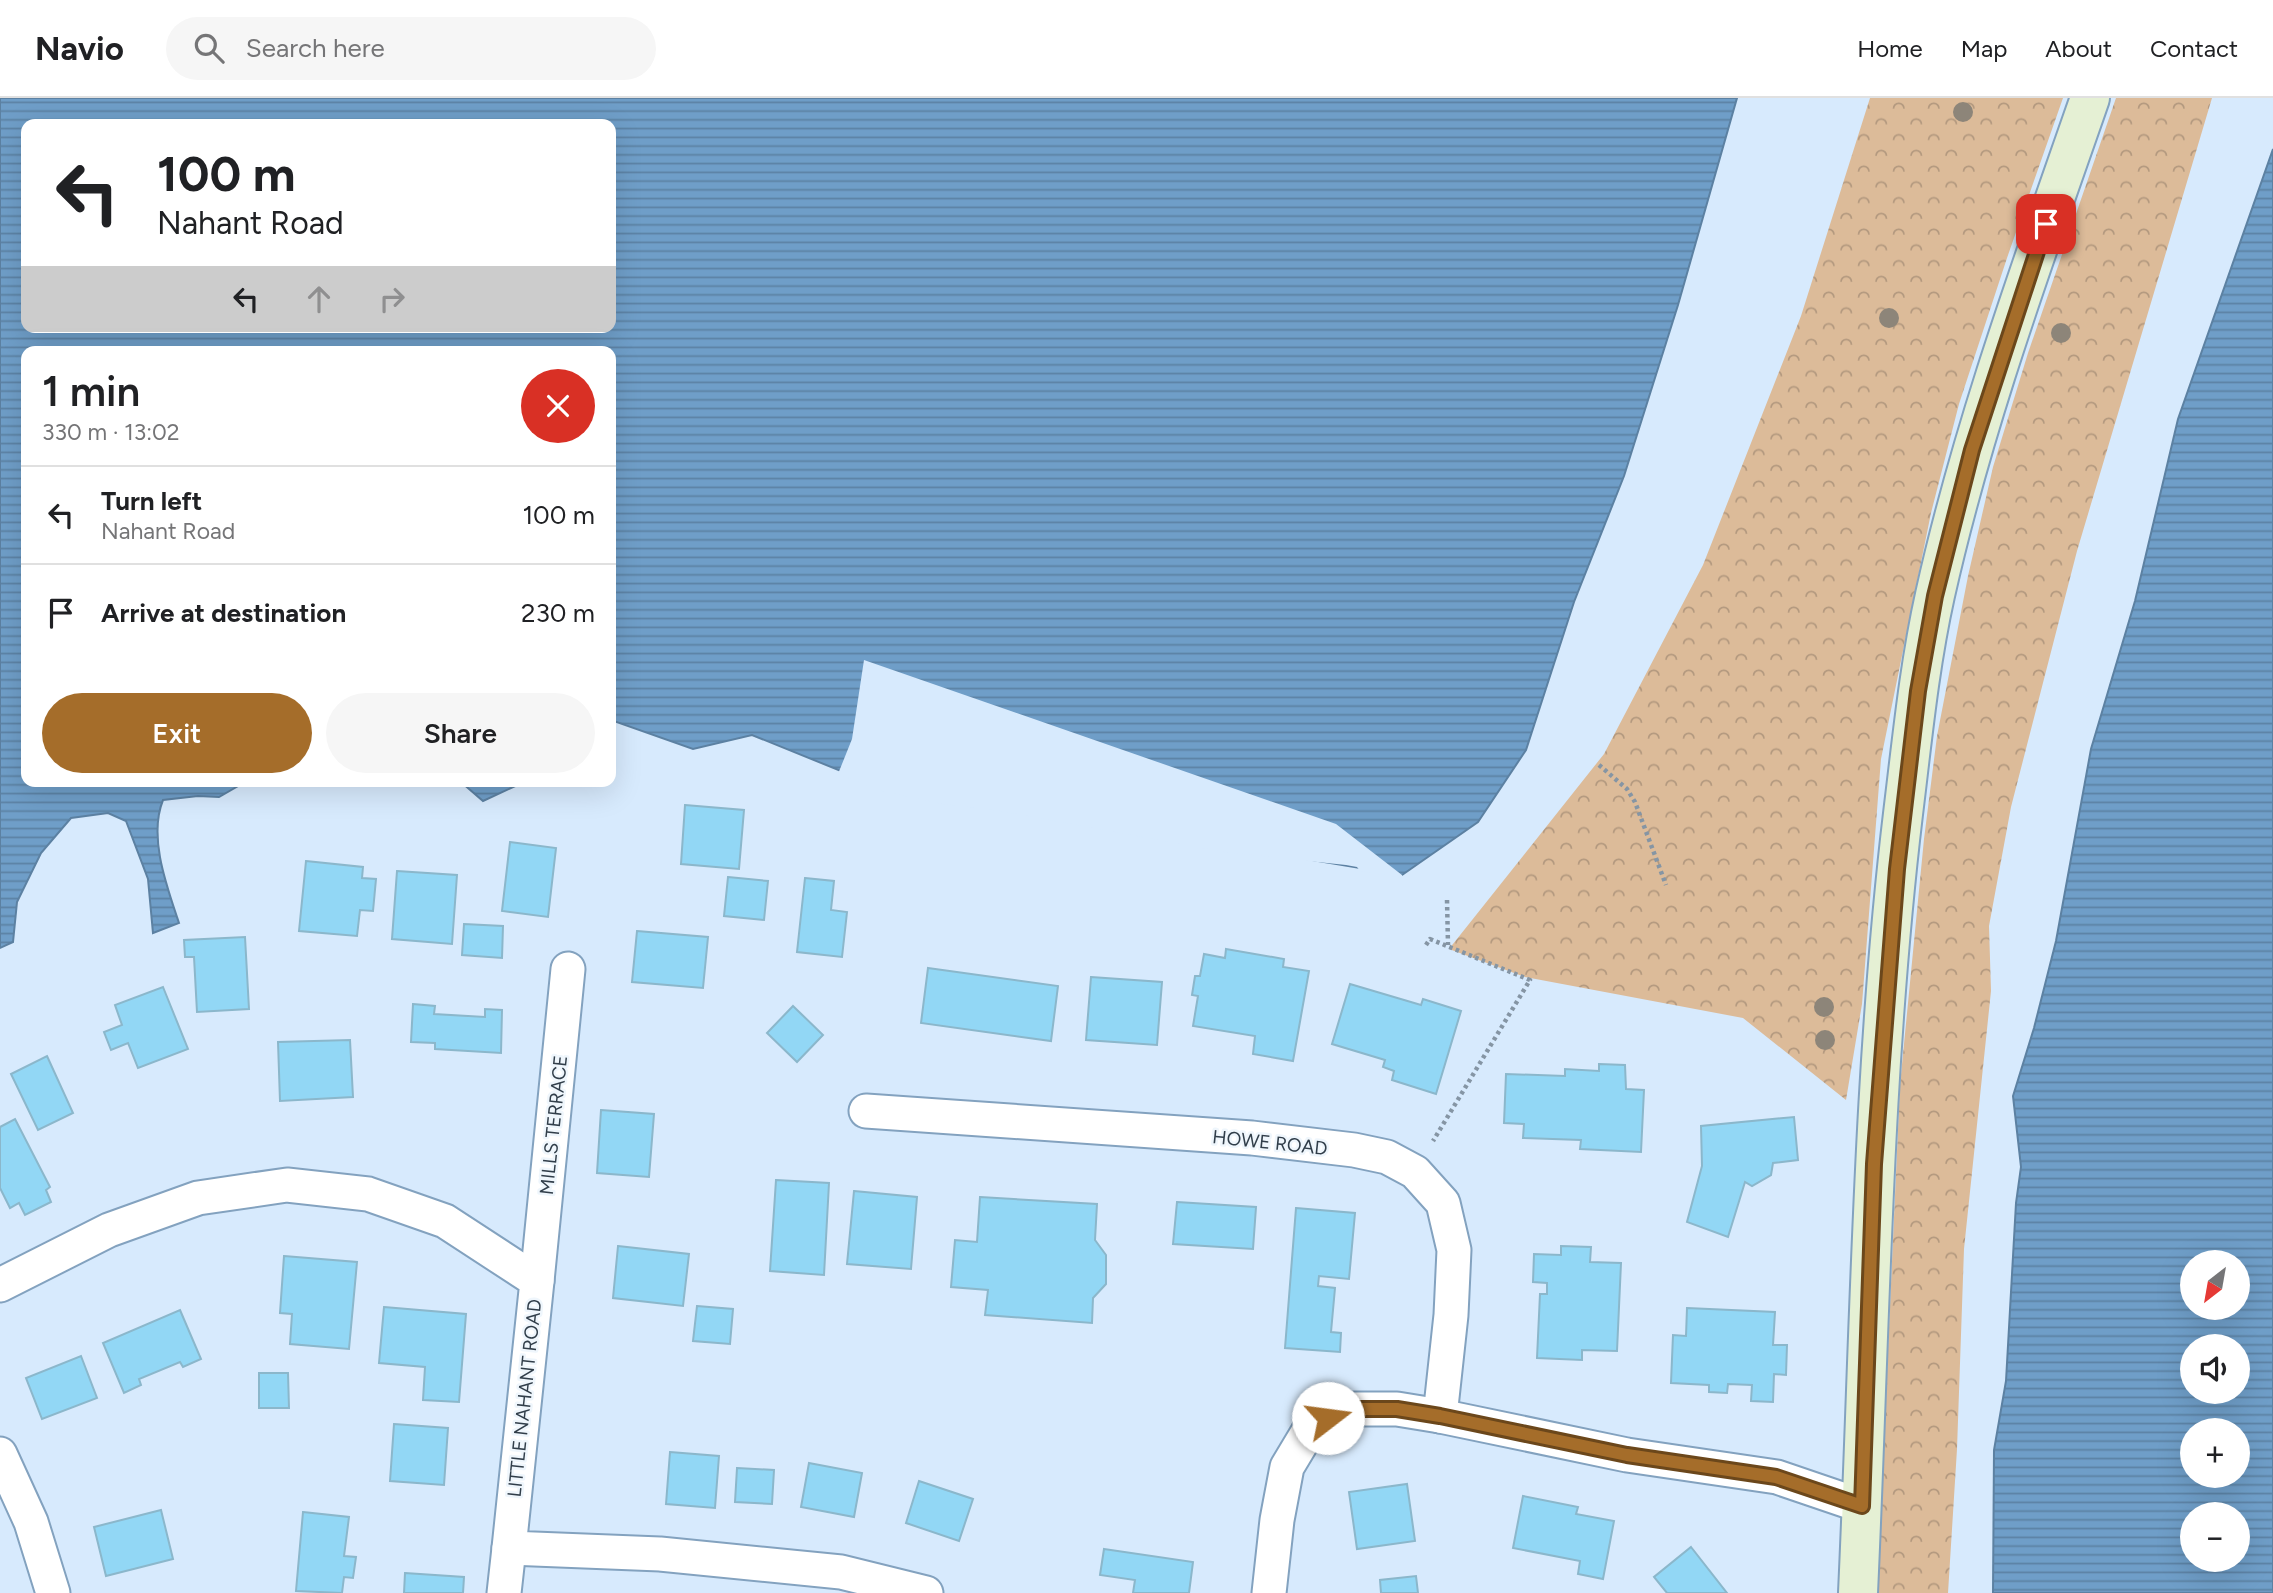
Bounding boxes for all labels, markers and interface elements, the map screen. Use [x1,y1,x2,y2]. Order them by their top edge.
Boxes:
search box [166,17,656,80]
text: Navio [35,29,124,68]
icon: search [190,29,228,67]
text: Search here [246,32,385,64]
text: Home [1857,34,1923,63]
text: Map [1961,34,2007,63]
text: About [2045,34,2112,63]
text: Contact [2150,34,2238,63]
text: 100 m [157,144,296,203]
icon: left [42,147,133,238]
pin [2016,194,2076,254]
text: Nahant Road [157,204,344,242]
icon: arrive [2027,205,2065,243]
icon: left [227,280,265,318]
icon: ahead [300,280,338,318]
icon: right [373,280,411,318]
text: 1 min [42,366,140,417]
button: close [521,369,595,443]
text: 330 m · 13:02 [42,418,180,446]
text: Turn left [101,485,202,517]
icon: left [42,496,80,534]
text: 100 m [522,499,595,531]
text: Nahant Road [101,517,235,545]
icon: arrive [42,594,80,632]
text: Arrive at destination [101,597,346,629]
text: 230 m [521,597,595,629]
button: Exit [42,693,312,773]
button: Share [326,693,595,773]
street label: MILLS TERRACE [535,1054,572,1196]
street label: HOWE ROAD [1211,1125,1329,1160]
north arrow [2180,1250,2250,1320]
map controls [2180,1250,2250,1572]
street label: LITTLE NAHANT ROAD [503,1298,546,1498]
button: sound [2180,1334,2250,1404]
position arrow [1291,1381,1365,1455]
button: + [2180,1418,2250,1488]
button: − [2180,1502,2250,1572]

